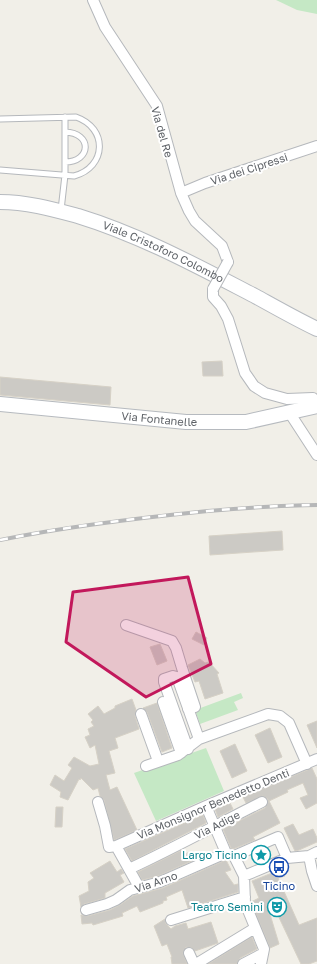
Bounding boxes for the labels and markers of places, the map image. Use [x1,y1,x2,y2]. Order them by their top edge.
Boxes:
place icon: Largo Ticino [250,844,272,866]
place label: Largo Ticino [182,848,247,861]
bus stop icon: Ticino [268,856,290,878]
place label: Ticino [263,879,295,892]
theatre icon: Teatro Semini [266,896,288,918]
place label: Teatro Semini [191,900,263,913]

